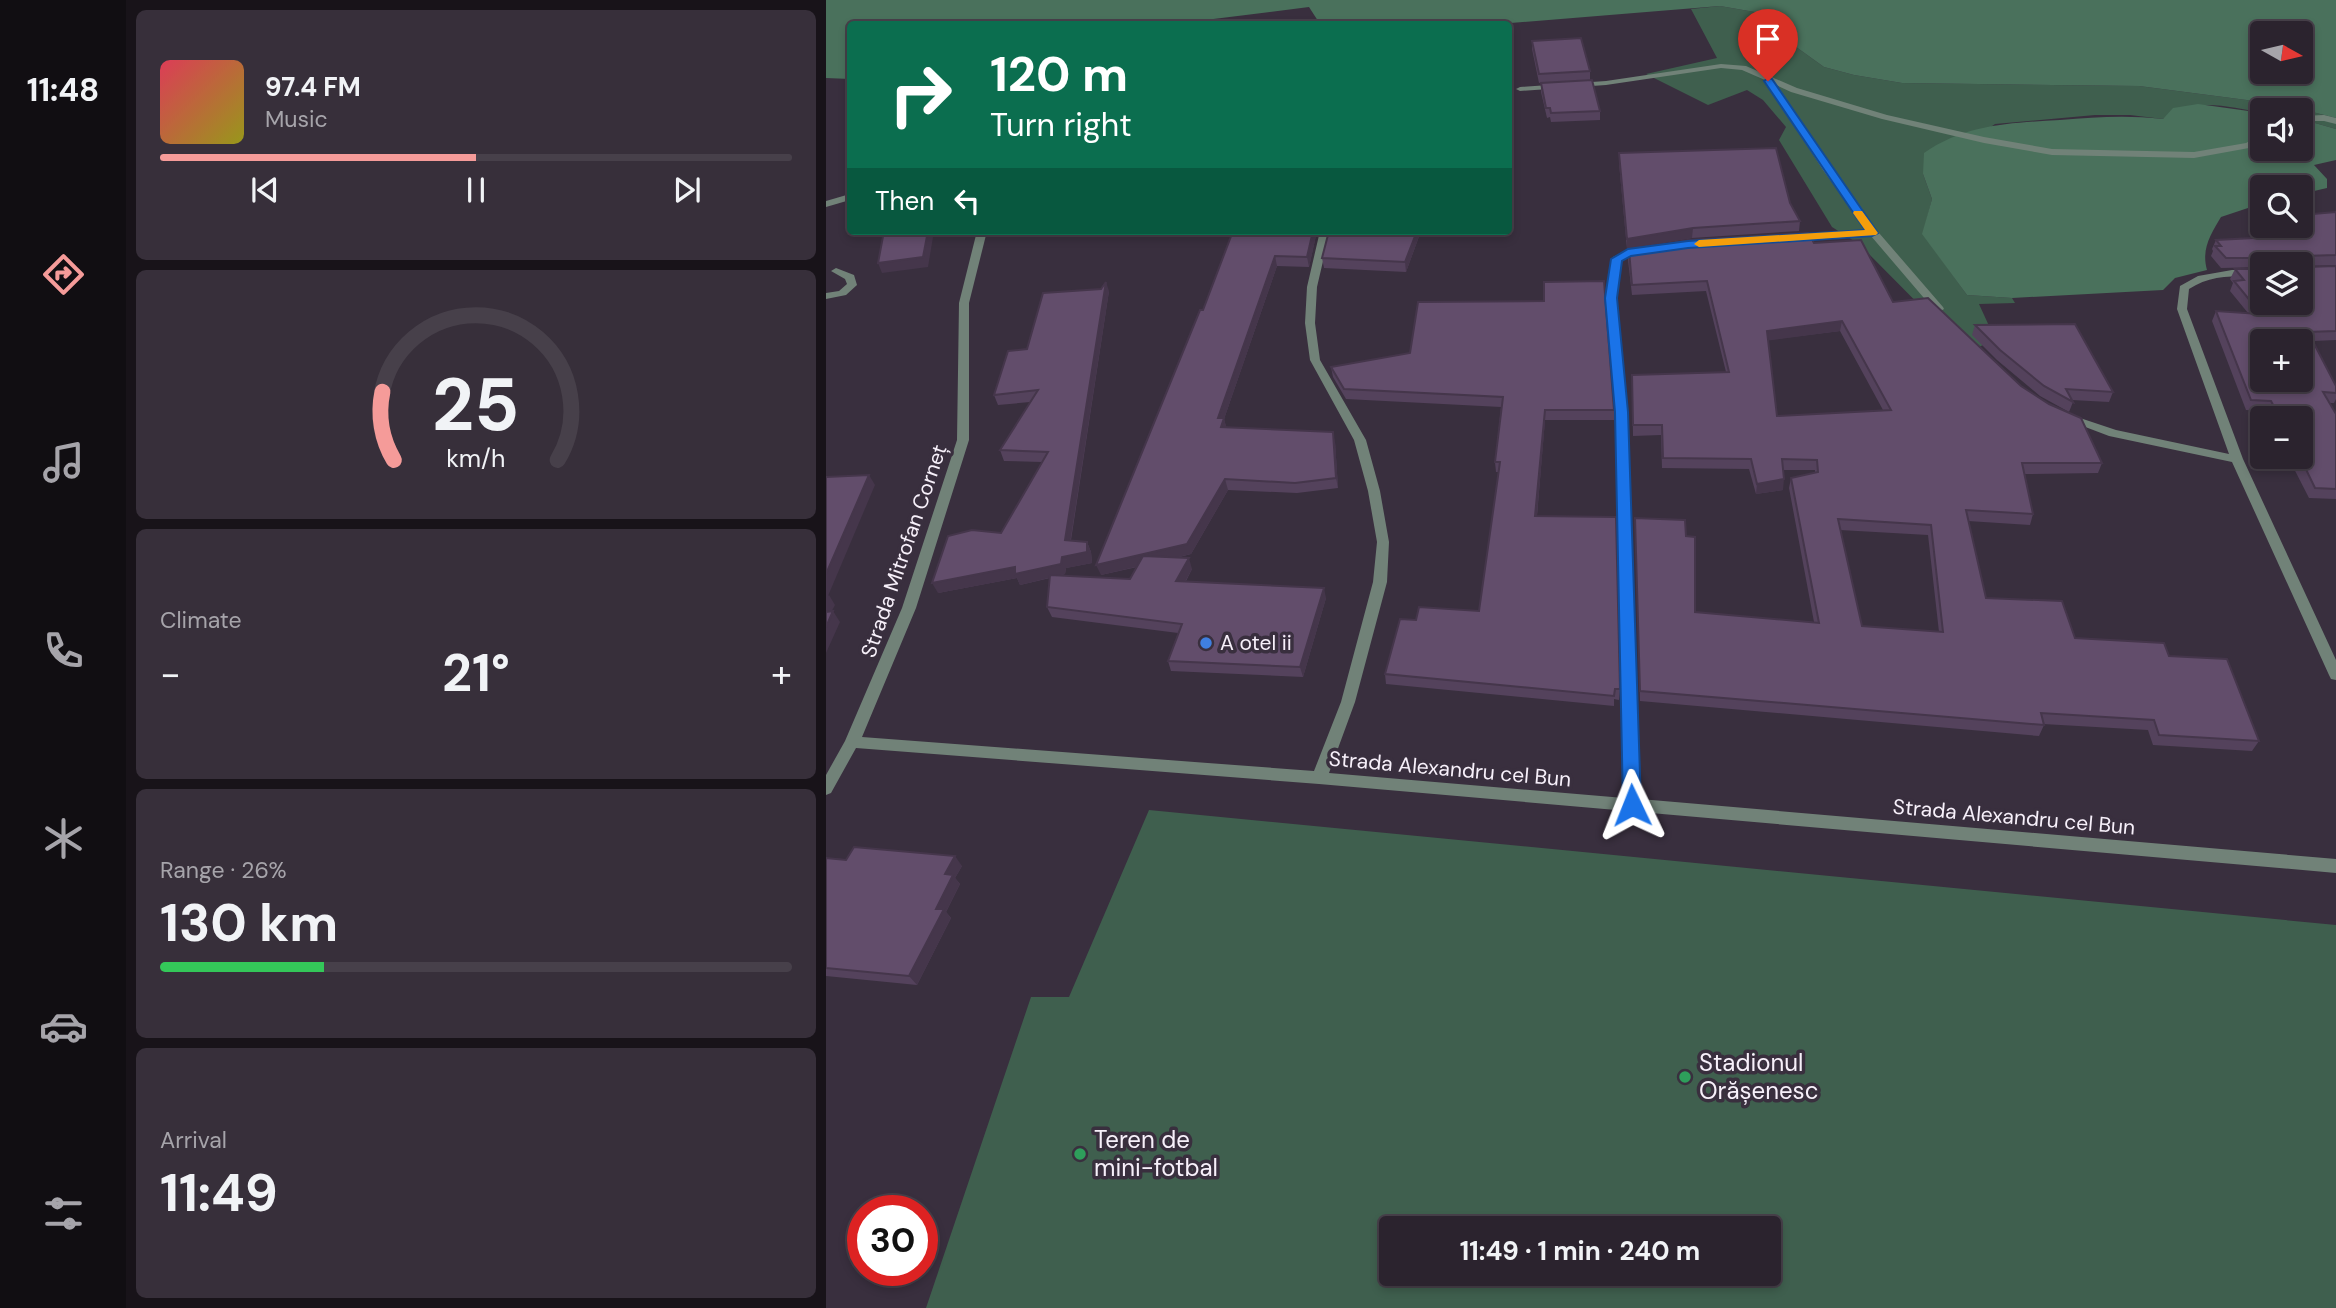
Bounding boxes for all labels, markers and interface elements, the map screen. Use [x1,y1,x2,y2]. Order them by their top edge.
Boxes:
pin [1738,9,1798,81]
icon: arrive [1749,20,1787,58]
north arrow [2250,21,2314,84]
map controls [2250,21,2313,469]
text: 120 m [990,42,1128,106]
icon: right [875,49,966,140]
text: 11:48 [27,69,99,111]
text: 97.4 FM [265,70,361,104]
button: sound [2250,98,2313,161]
text: Music [265,104,328,134]
text: Turn right [990,104,1132,146]
icon: previous [246,171,284,209]
icon: pause [457,171,495,209]
icon: next [668,171,706,209]
button: search [2250,175,2313,238]
icon: left [948,182,986,220]
text: Then [875,184,934,218]
icon: directions [39,250,88,299]
button: layers [2250,252,2313,315]
button: + [2250,329,2313,392]
text: 25 [432,359,520,454]
button: − [2250,406,2313,469]
icon: music [39,438,88,487]
street label: Strada Mitrofan Corneț [854,441,954,661]
text: km/h [446,442,506,475]
text: Climate [160,605,242,635]
icon: phone [39,626,88,675]
place label: A otel ii [1220,629,1292,657]
marker: A otel ii [1198,635,1214,651]
text: 21° [442,639,510,707]
text: − [160,649,181,699]
text: + [771,649,792,699]
street label: Strada Alexandru cel Bun [1328,744,1572,794]
position arrow [1595,768,1669,842]
street label: Strada Alexandru cel Bun [1892,792,2136,842]
icon: climate [39,814,88,863]
text: Range · 26% [160,855,287,885]
text: 130 km [160,889,338,957]
icon: car [39,1002,88,1051]
place label: Stadionul Orășenesc [1699,1047,1818,1106]
marker: Stadionul Orășenesc [1677,1069,1693,1085]
place label: Teren de mini-fotbal [1094,1124,1218,1183]
text: Arrival [160,1125,227,1155]
marker: Teren de mini-fotbal [1072,1146,1088,1162]
text: 11:49 [160,1159,278,1227]
icon: filters [39,1189,88,1238]
speed limit sign: 30 [847,1195,938,1286]
text: 11:49 · 1 min · 240 m [1460,1234,1700,1268]

